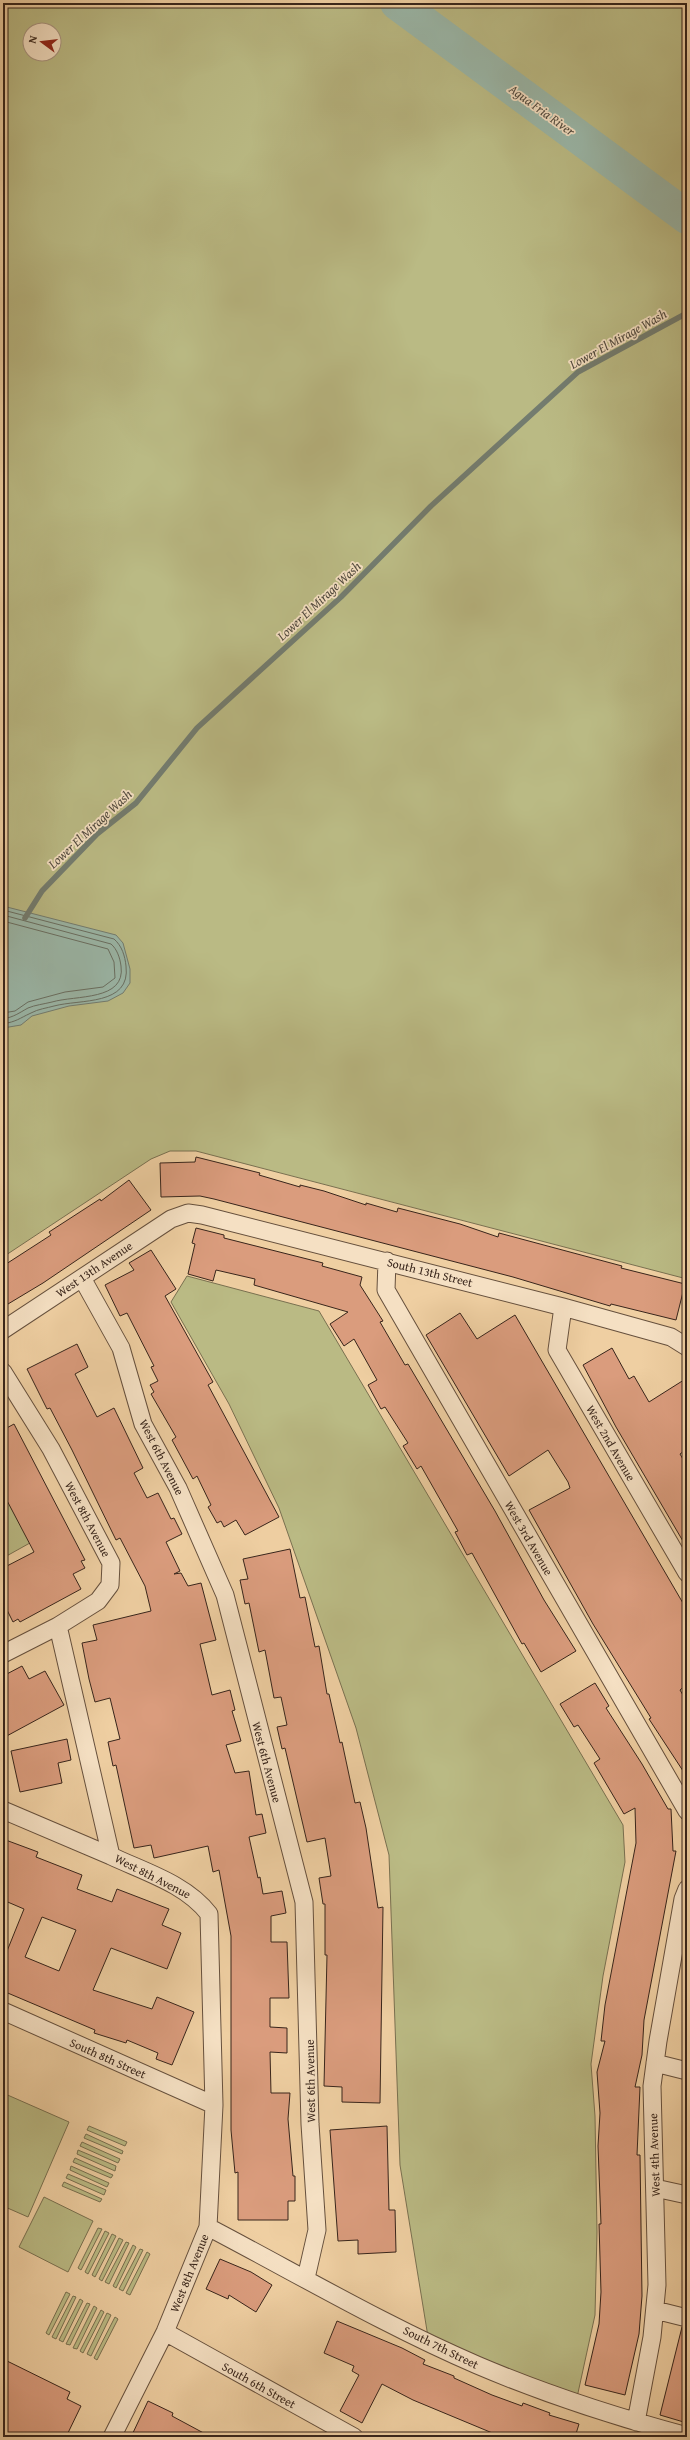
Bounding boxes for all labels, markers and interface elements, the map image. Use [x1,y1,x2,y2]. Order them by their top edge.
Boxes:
north arrow [22,22,62,62]
text: N [24,33,41,45]
water label: Agua Fria River [504,79,580,141]
water label: Lower El Mirage Wash [565,304,671,374]
water label: Lower El Mirage Wash [272,557,366,646]
water label: Lower El Mirage Wash [43,785,137,874]
street label: West 13th Avenue [52,1237,136,1301]
street label: South 13th Street [385,1253,475,1291]
street label: West 2nd Avenue [582,1402,640,1485]
street label: West 6th Avenue [136,1416,189,1498]
street label: West 8th Avenue [61,1478,115,1560]
street label: West 3rd Avenue [501,1498,557,1579]
street label: West 6th Avenue [248,1720,286,1805]
street label: West 8th Avenue [112,1850,194,1903]
street label: South 8th Street [67,2034,150,2083]
street label: West 6th Avenue [301,2039,319,2123]
street label: West 4th Avenue [644,2113,664,2197]
street label: West 8th Avenue [166,2231,213,2315]
street label: South 7th Street [400,2321,482,2373]
street label: South 6th Street [219,2358,300,2413]

